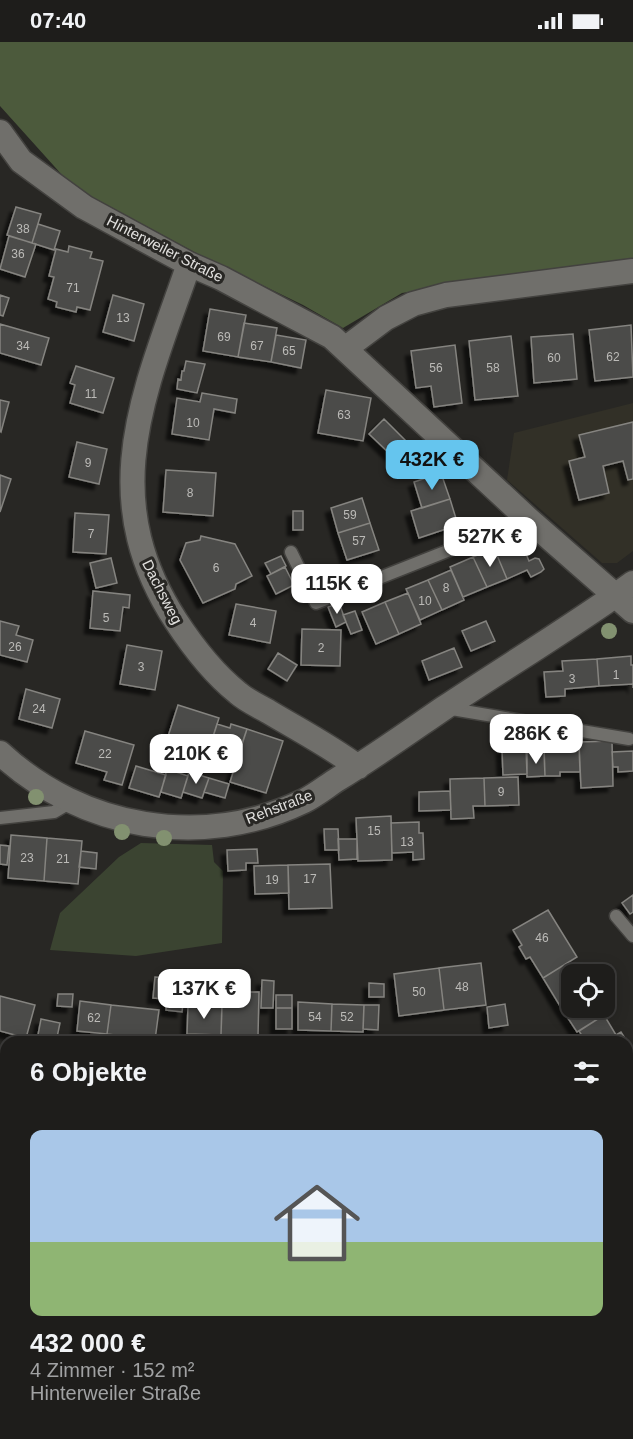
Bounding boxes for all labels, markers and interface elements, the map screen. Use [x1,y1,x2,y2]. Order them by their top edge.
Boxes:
text: 07:40 [30,8,86,33]
street label: Hinterweiler Straße [104,212,226,285]
house number: 38 [16,222,30,236]
house number: 36 [11,247,25,261]
house number: 71 [66,281,80,295]
house number: 13 [116,311,130,325]
house number: 69 [217,330,231,344]
house number: 34 [16,339,30,353]
house number: 67 [250,339,264,353]
house number: 65 [282,344,296,358]
house number: 62 [606,350,620,364]
house number: 60 [547,351,561,365]
house number: 56 [429,361,443,375]
house number: 58 [486,361,500,375]
house number: 11 [85,387,98,401]
house number: 63 [337,408,351,422]
house number: 10 [186,416,200,430]
pin: 432K € [383,440,481,491]
text: 432K € [400,448,464,470]
house number: 9 [85,456,92,470]
house number: 8 [187,486,194,500]
house number: 59 [343,508,357,522]
pin: 527K € [441,517,539,568]
text: 527K € [458,525,522,547]
house number: 7 [88,527,95,541]
house number: 57 [352,534,366,548]
street label: Dachsweg [139,557,186,627]
house number: 6 [213,561,220,575]
pin: 115K € [288,564,386,615]
text: 115K € [305,572,369,594]
house number: 8 [443,581,450,595]
house number: 10 [418,594,432,608]
house number: 5 [103,611,110,625]
house number: 4 [250,616,257,630]
house number: 26 [8,640,22,654]
house number: 2 [318,641,325,655]
house number: 3 [138,660,145,674]
house number: 1 [613,668,620,682]
house number: 3 [569,672,576,686]
house number: 24 [32,702,46,716]
pin: 286K € [487,714,585,765]
text: 286K € [504,722,568,744]
pin: 210K € [147,734,245,785]
text: 210K € [164,742,228,764]
house number: 22 [98,747,112,761]
house number: 9 [498,785,505,799]
street label: Rehstraße [243,786,315,827]
house number: 15 [367,824,381,838]
house number: 13 [400,835,414,849]
house number: 23 [20,851,34,865]
house number: 21 [56,852,70,866]
house number: 17 [303,872,317,886]
house number: 19 [265,873,279,887]
house number: 46 [535,931,549,945]
map controls [561,964,615,1018]
button: locate [561,964,615,1018]
pin: 137K € [155,969,253,1020]
text: 137K € [172,977,236,999]
house number: 48 [455,980,469,994]
house number: 50 [412,985,426,999]
house number: 54 [308,1010,322,1024]
house number: 52 [340,1010,354,1024]
house number: 62 [87,1011,101,1025]
icon: filters [570,1056,603,1089]
text: 6 Objekte [30,1057,147,1087]
icon: home [263,1169,371,1277]
text: 432 000 € [30,1328,146,1358]
text: 4 Zimmer · 152 m² [30,1359,194,1381]
text: Hinterweiler Straße [30,1382,201,1404]

